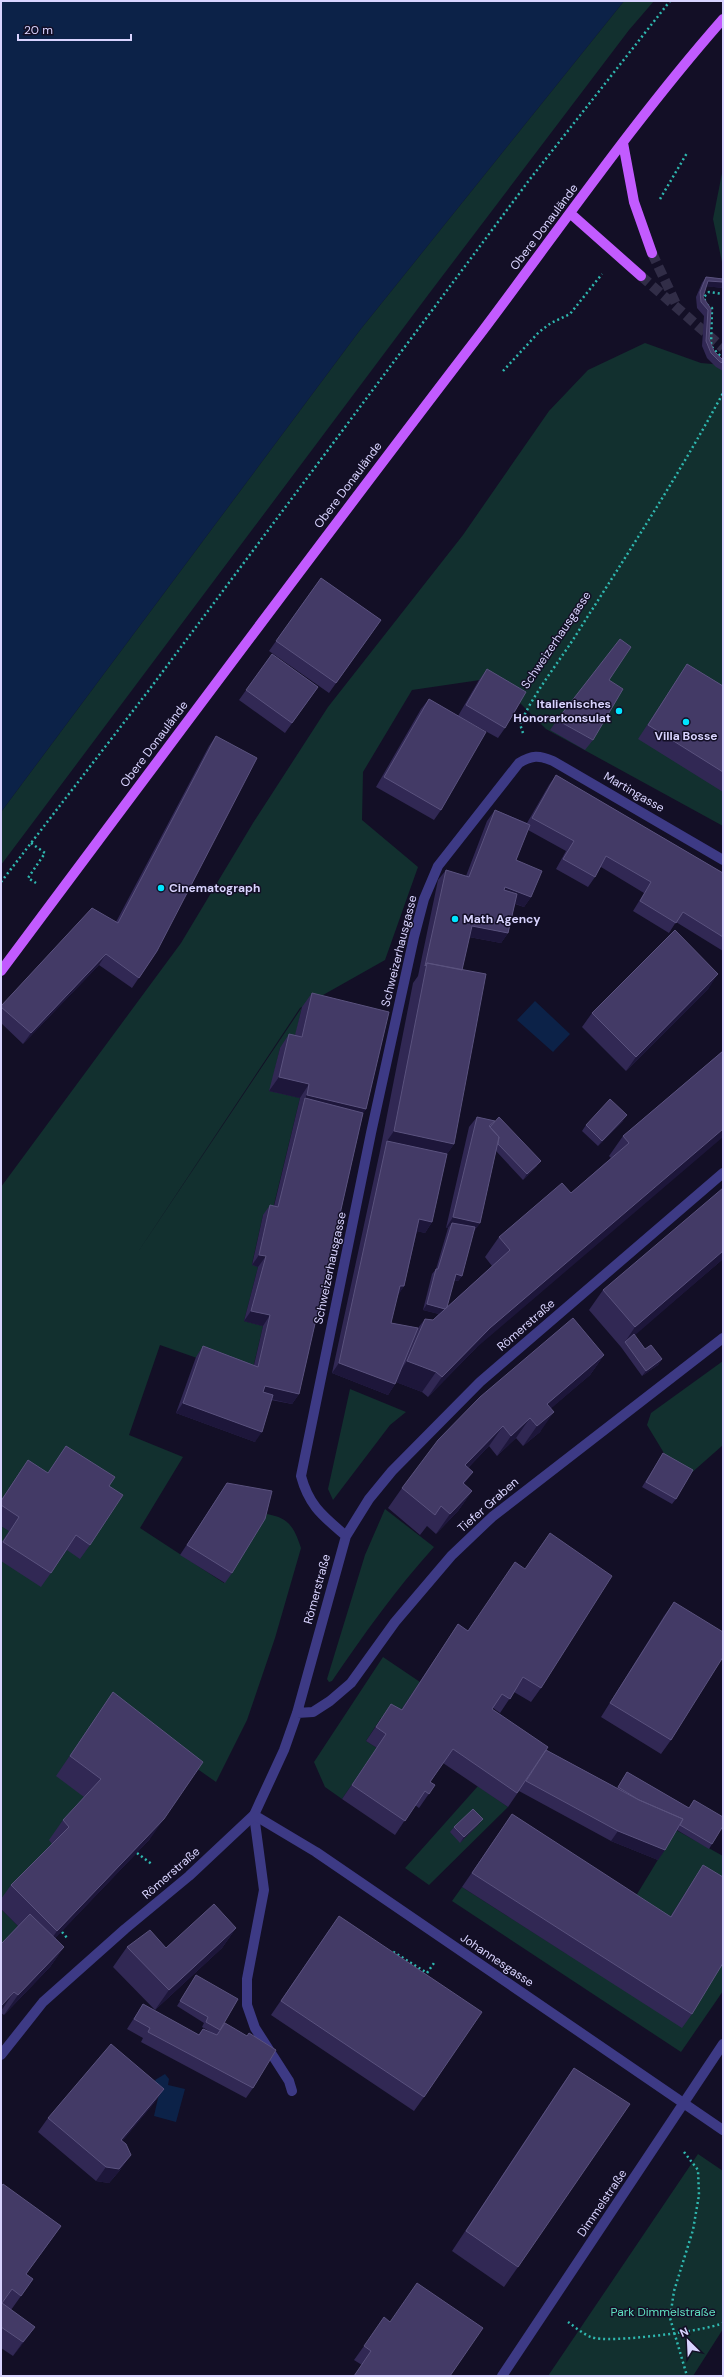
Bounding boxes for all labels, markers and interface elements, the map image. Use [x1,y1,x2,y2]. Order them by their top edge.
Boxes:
scale bar [18,16,131,42]
text: 20 m [24,22,53,38]
street label: Obere Donaulände [506,181,582,273]
street label: Obere Donaulände [310,439,386,531]
street label: Schweizerhausgasse [517,588,595,692]
place label: Italienisches Honorarkonsulat [513,696,611,726]
street label: Obere Donaulände [116,698,192,790]
marker: Italienisches Honorarkonsulat [614,706,624,716]
marker: Villa Bosse [681,717,691,727]
place label: Villa Bosse [655,728,718,744]
street label: Martingasse [601,768,667,816]
place label: Cinematograph [169,880,260,896]
marker: Cinematograph [156,883,166,893]
street label: Schweizerhausgasse [377,893,421,1008]
place label: Math Agency [463,911,541,927]
marker: Math Agency [450,914,460,924]
street label: Schweizerhausgasse [310,1210,350,1326]
street label: Römerstraße [494,1295,558,1355]
street label: Tiefer Graben [454,1474,522,1536]
street label: Römerstraße [300,1552,334,1626]
street label: Römerstraße [139,1843,203,1903]
street label: Johannesgasse [457,1930,537,1991]
street label: Dimmelstraße [574,2166,631,2240]
park label: Park Dimmelstraße [611,2304,716,2320]
north arrow [668,2321,708,2361]
text: N [677,2324,690,2340]

